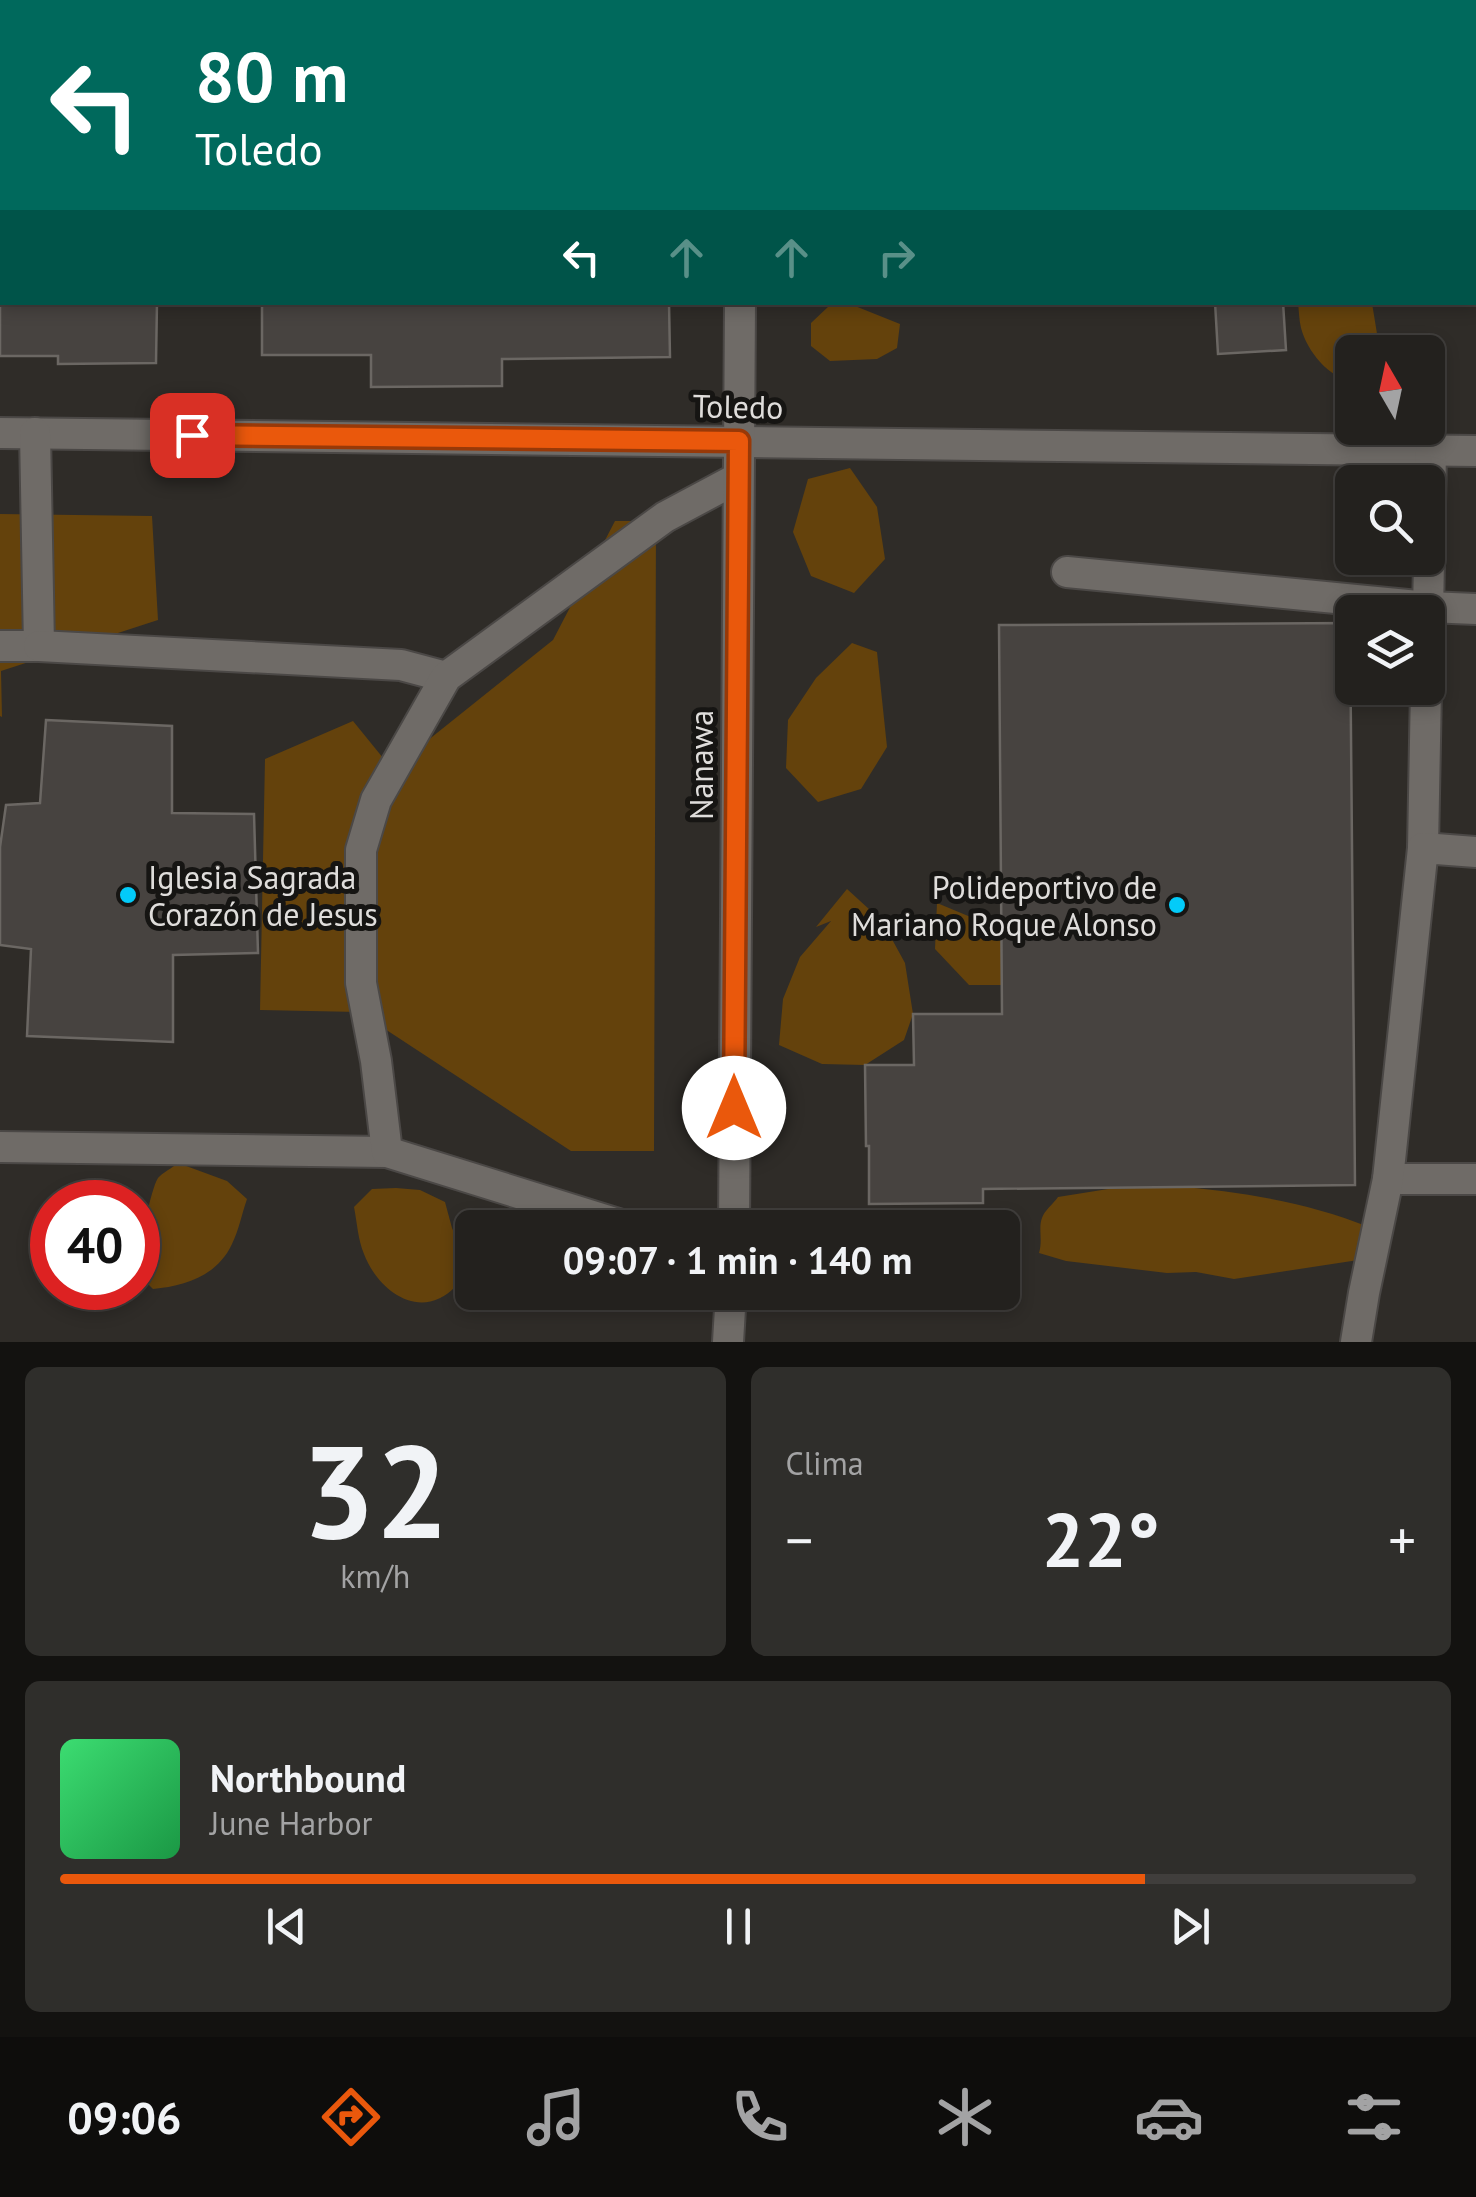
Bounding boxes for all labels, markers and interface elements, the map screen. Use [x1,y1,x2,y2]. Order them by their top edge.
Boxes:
text: 80 m [195,31,348,121]
icon: left [30,40,160,170]
text: Toledo [195,119,323,177]
icon: left [554,230,609,285]
icon: ahead [659,230,714,285]
icon: ahead [764,230,819,285]
icon: right [869,230,924,285]
north arrow [1335,335,1445,445]
map controls [1335,335,1445,705]
street label: Toledo [692,384,784,428]
pin [150,393,235,478]
icon: arrive [165,408,220,463]
button: search [1335,465,1445,575]
button: layers [1335,595,1445,705]
street label: Nanawa [680,710,722,820]
place label: Iglesia Sagrada Corazón de Jesus [148,856,378,935]
place label: Polideportivo de Mariano Roque Alonso [851,866,1157,945]
marker: Iglesia Sagrada Corazón de Jesus [117,884,139,906]
marker: Polideportivo de Mariano Roque Alonso [1166,894,1188,916]
position arrow [682,1056,786,1160]
speed limit sign: 40 [30,1180,160,1310]
text: 09:07 · 1 min · 140 m [563,1235,912,1284]
text: 32 [302,1406,449,1574]
text: Clima [786,1442,864,1484]
text: 22° [1042,1491,1160,1588]
text: − [786,1504,813,1575]
text: + [1388,1504,1416,1575]
text: km/h [340,1555,410,1597]
text: Northbound [210,1753,406,1802]
text: June Harbor [210,1802,372,1844]
icon: previous [259,1899,314,1954]
icon: pause [711,1899,766,1954]
icon: next [1163,1899,1218,1954]
icon: directions [316,2082,386,2152]
icon: music [521,2082,591,2152]
icon: phone [725,2082,795,2152]
icon: climate [930,2082,1000,2152]
icon: car [1134,2082,1204,2152]
icon: filters [1339,2082,1409,2152]
text: 09:06 [67,2088,181,2146]

